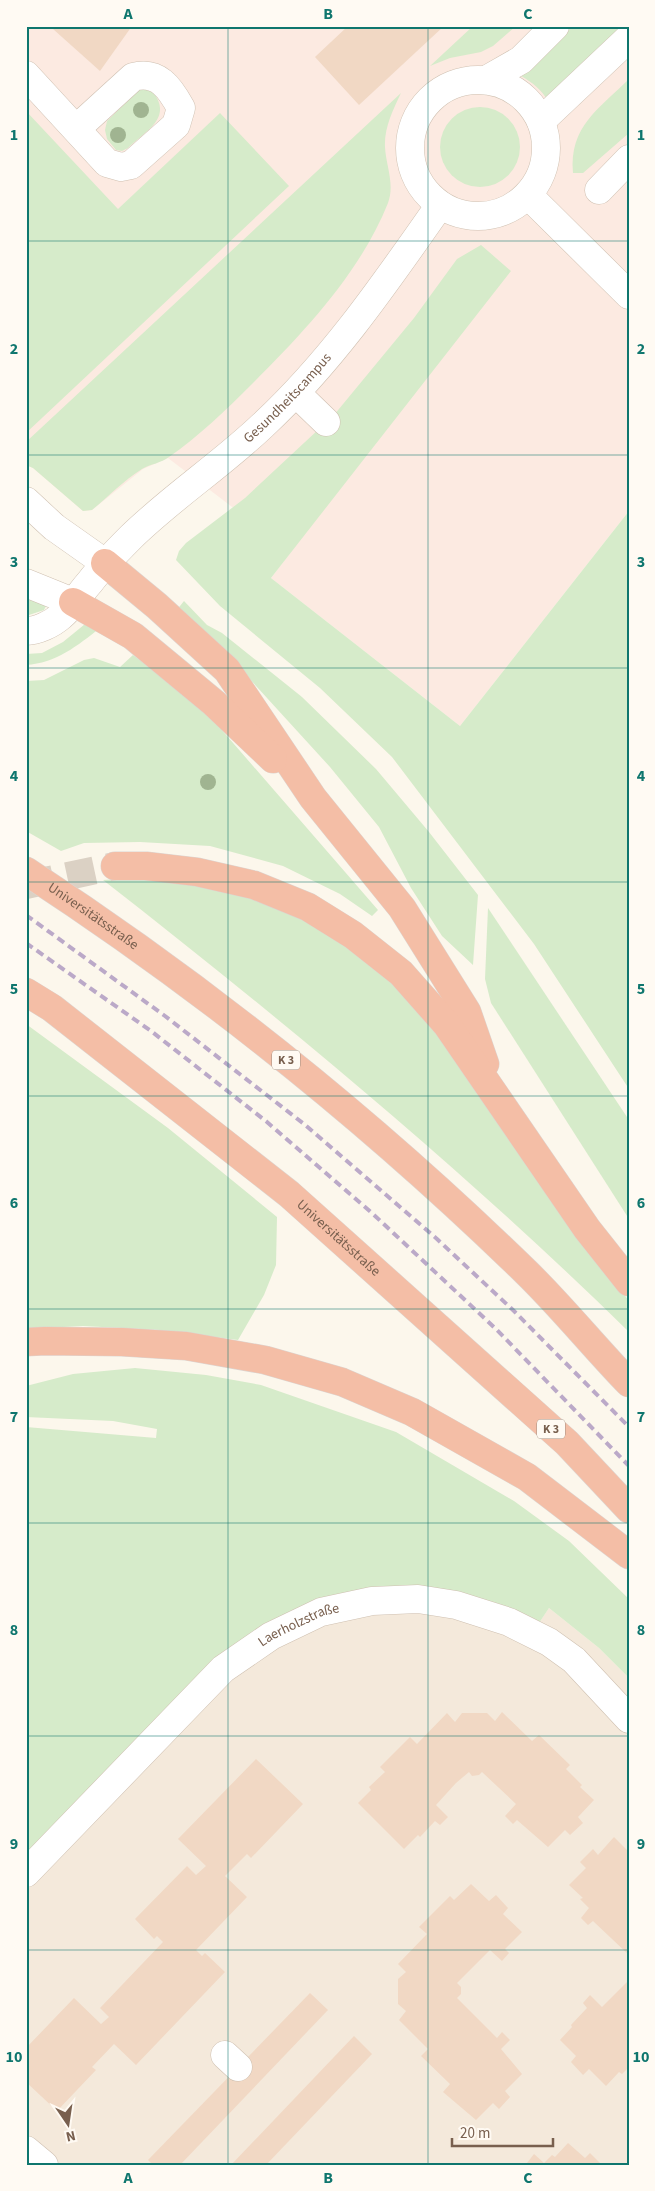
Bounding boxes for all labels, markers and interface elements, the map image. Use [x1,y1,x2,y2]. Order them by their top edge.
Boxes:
text: A [122,3,133,25]
text: B [323,3,333,25]
text: C [523,3,533,25]
text: 1 [10,124,18,146]
text: 1 [637,124,645,146]
text: 2 [10,338,18,360]
text: 2 [637,338,645,360]
street label: Gesundheitscampus [239,349,337,448]
text: 3 [10,551,18,573]
text: 3 [637,551,645,573]
text: 4 [10,765,19,787]
text: 4 [637,765,646,787]
street label: Universitätsstraße [44,878,143,955]
text: 5 [10,978,18,1000]
text: 5 [637,978,645,1000]
road number: K 3 [272,1050,300,1070]
text: 6 [10,1192,18,1214]
text: 6 [637,1192,645,1214]
street label: Universitätsstraße [292,1195,385,1281]
text: 7 [10,1406,18,1428]
text: 7 [637,1406,645,1428]
road number: K 3 [537,1420,565,1438]
street label: Laerholzstraße [254,1598,341,1652]
text: 8 [10,1619,18,1641]
text: 8 [637,1619,645,1641]
text: 9 [10,1833,18,1855]
text: 9 [637,1833,645,1855]
text: 10 [6,2046,22,2068]
text: 10 [633,2046,649,2068]
north arrow [42,2098,92,2148]
scale bar [452,2116,554,2148]
text: 20 m [460,2123,490,2144]
text: N [64,2125,77,2146]
text: A [122,2167,133,2189]
text: B [323,2167,333,2189]
text: C [523,2167,533,2189]

